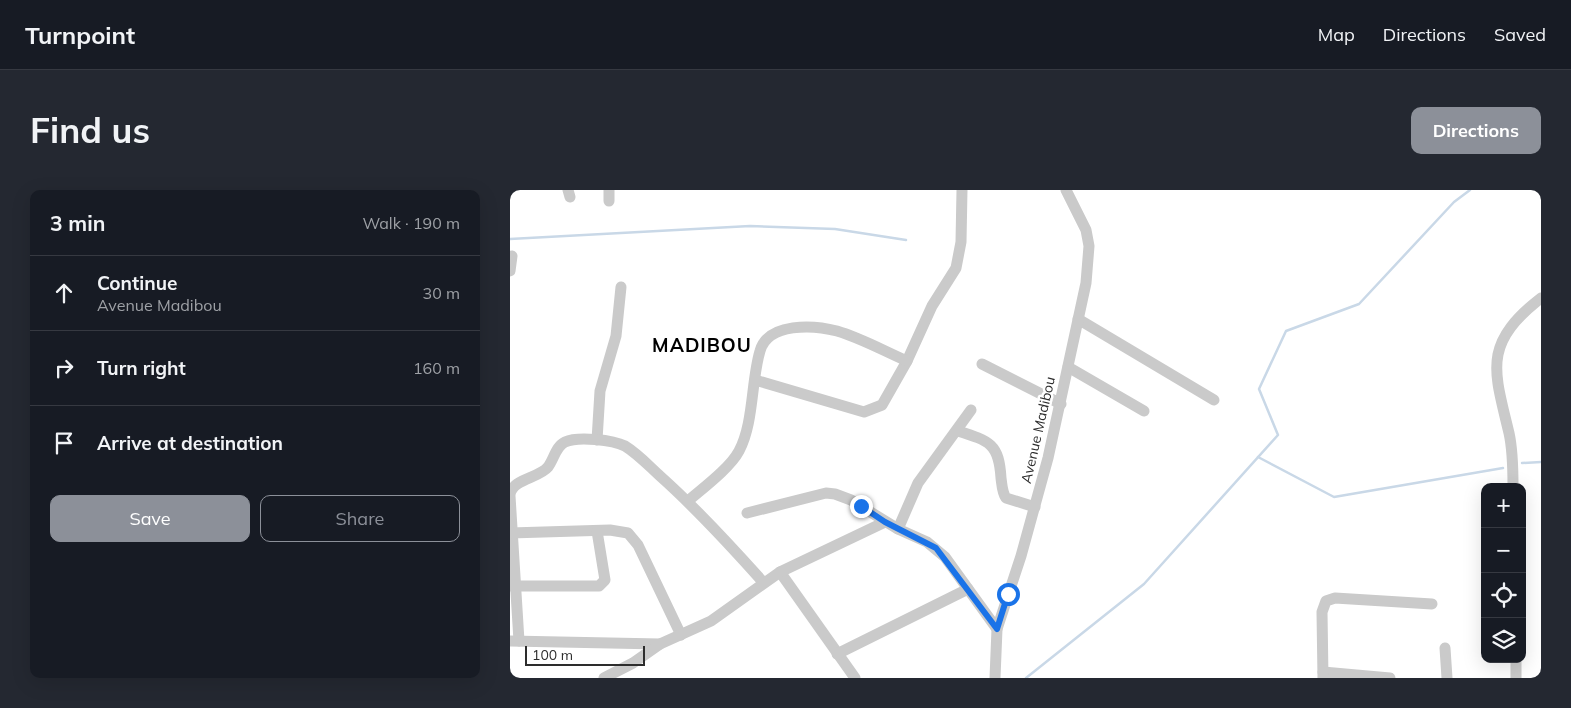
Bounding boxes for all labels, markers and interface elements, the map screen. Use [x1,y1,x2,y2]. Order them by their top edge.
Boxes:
text: Turnpoint [25,20,135,50]
text: Map [1318,23,1355,46]
text: Directions [1383,23,1466,46]
text: Saved [1494,23,1546,46]
button: Directions [1411,107,1541,154]
text: Find us [30,108,150,152]
text: 3 min [50,210,105,236]
text: Walk · 190 m [362,213,460,233]
text: Continue [97,271,177,295]
icon: ahead [50,279,78,307]
text: 30 m [423,283,460,303]
text: Avenue Madibou [97,295,222,315]
district label: MADIBOU [652,333,752,357]
icon: right [50,354,78,382]
text: Turn right [97,356,186,380]
text: 160 m [413,358,460,378]
street label: Avenue Madibou [1017,375,1059,485]
icon: arrive [50,429,78,457]
text: Arrive at destination [97,431,283,455]
map controls [1481,483,1526,663]
button: + [1481,483,1526,528]
button: Save [50,495,250,542]
button: Share [260,495,460,542]
route end [850,495,873,518]
button: − [1481,528,1526,573]
button: locate [1481,573,1526,618]
route start [997,583,1020,606]
button: layers [1481,618,1526,663]
scale bar [525,643,645,666]
text: 100 m [532,646,573,664]

